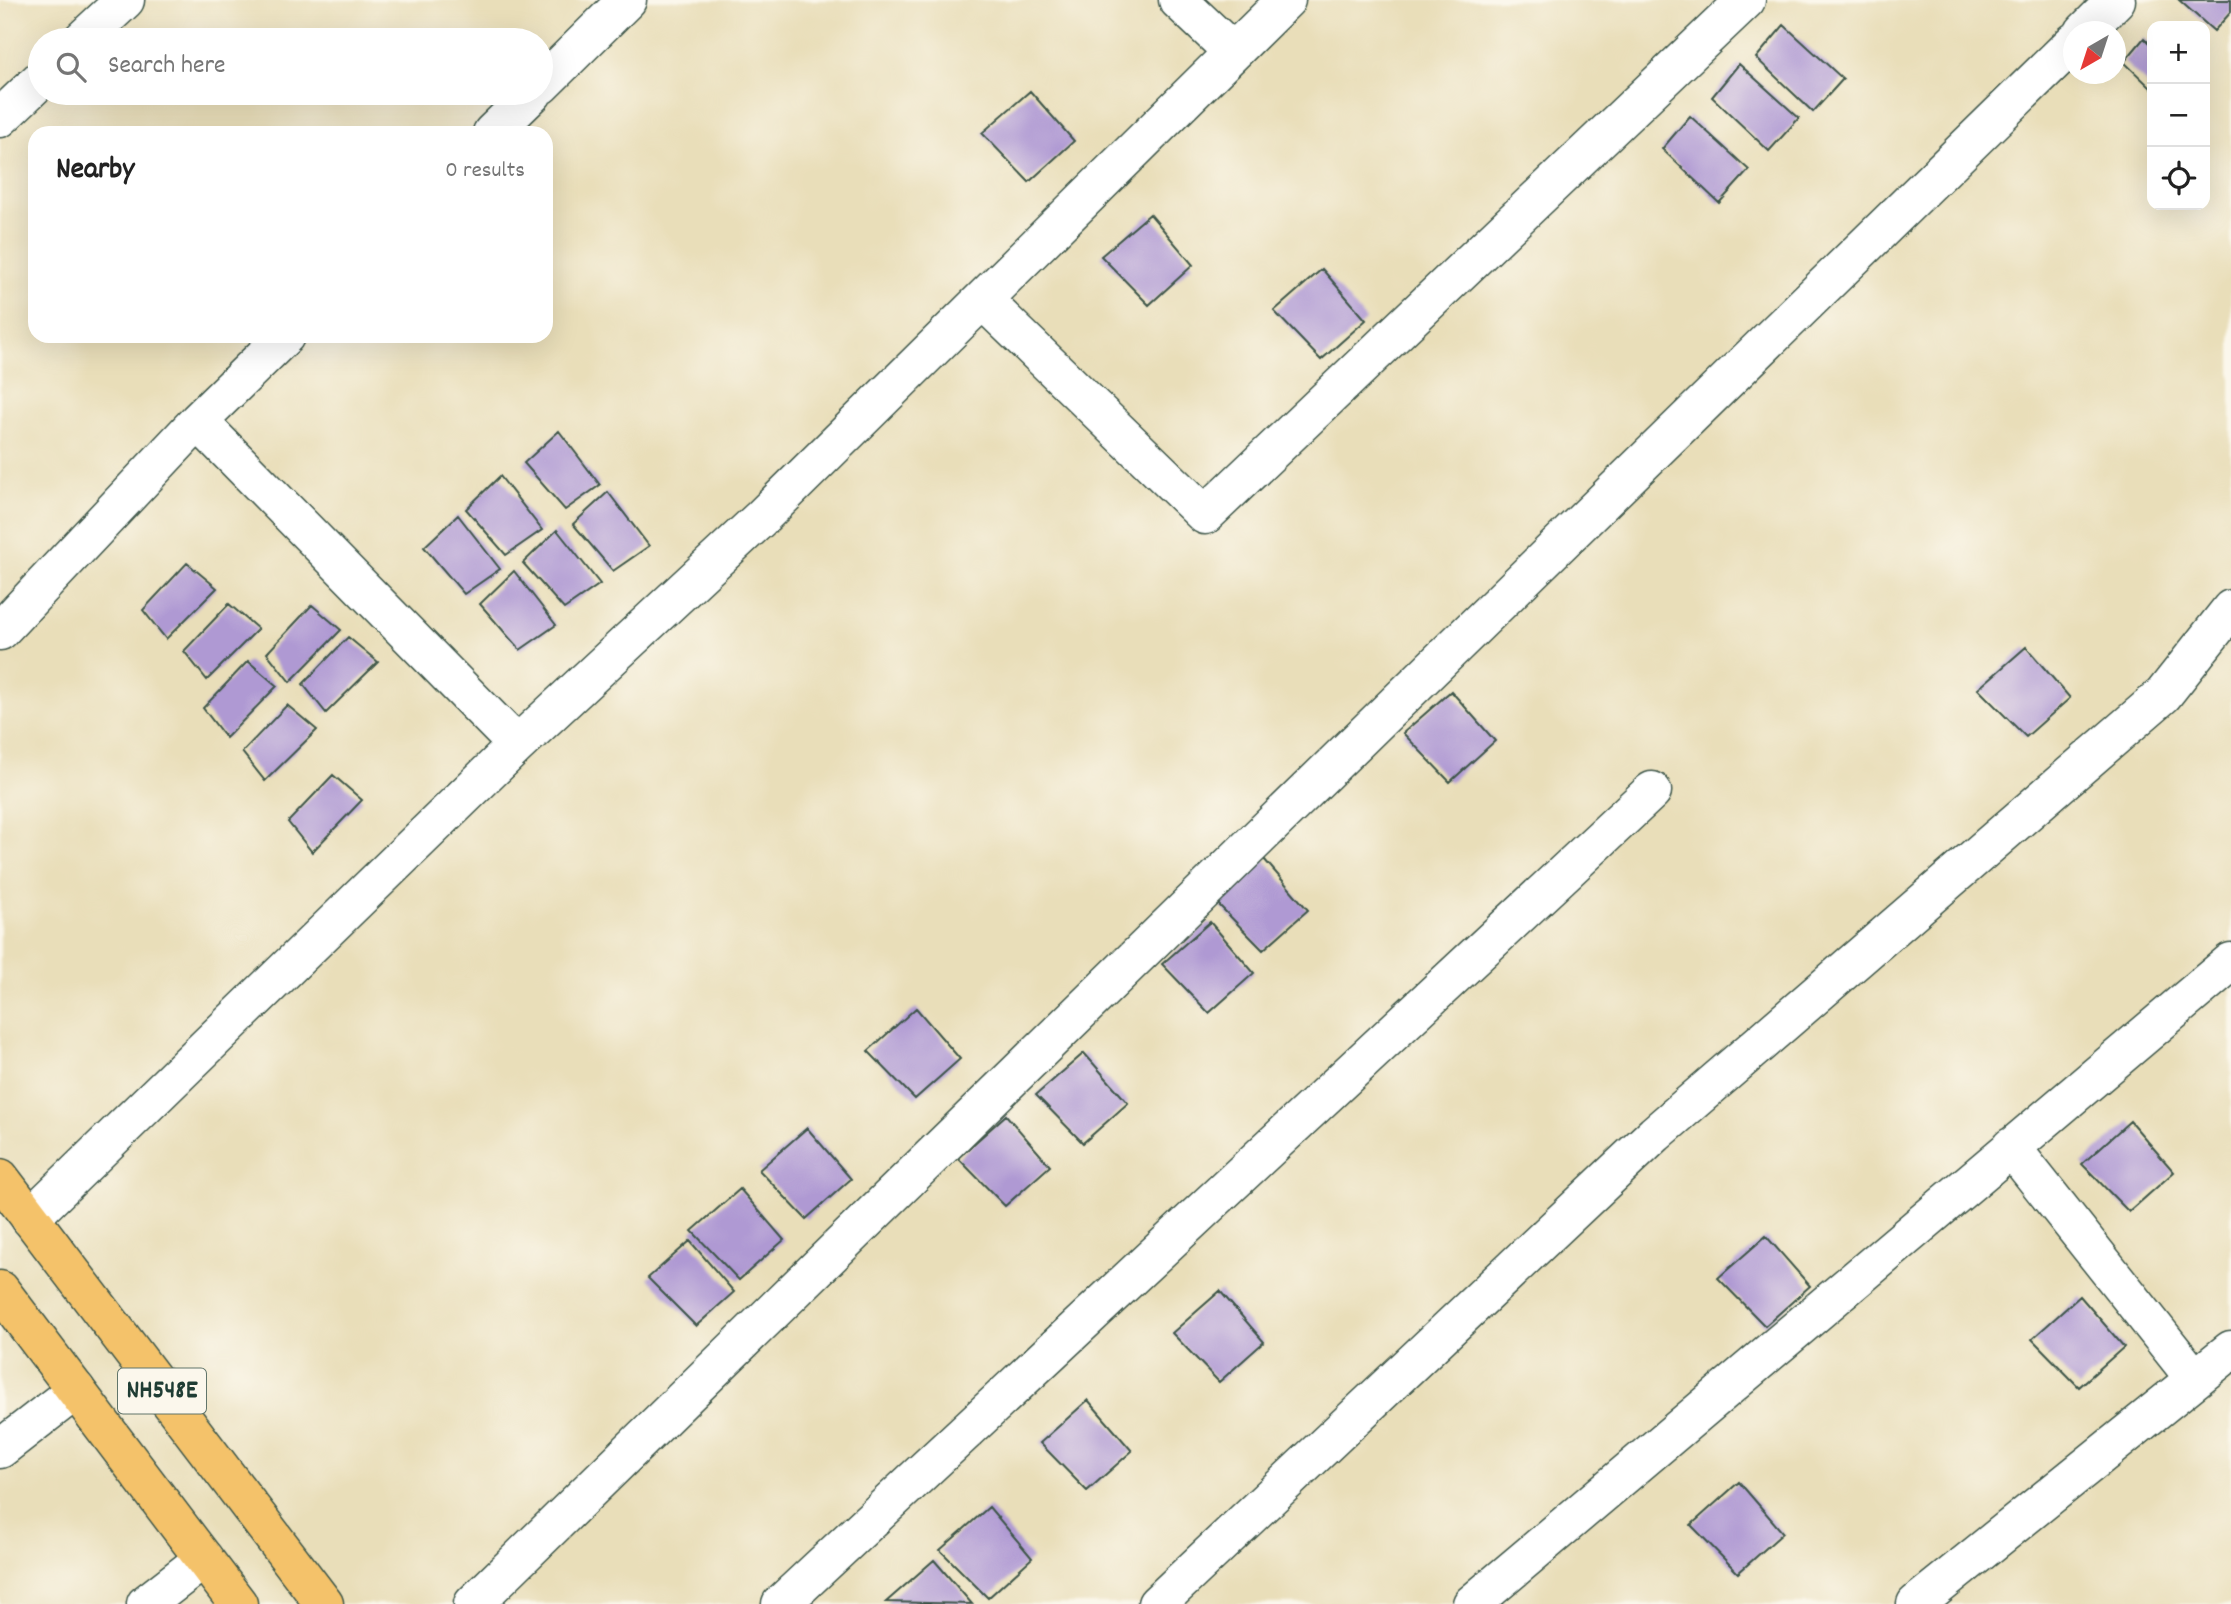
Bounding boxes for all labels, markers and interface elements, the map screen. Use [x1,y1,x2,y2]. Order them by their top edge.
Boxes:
north arrow [2063,21,2126,84]
map controls [2147,21,2210,210]
button: + [2147,21,2210,84]
search box [28,28,553,105]
icon: search [52,48,90,86]
text: Search here [108,48,226,85]
button: − [2147,84,2210,147]
button: locate [2147,147,2210,210]
text: Nearby [56,150,134,193]
text: 0 results [445,155,525,188]
road number: NH548E [118,1368,206,1414]

